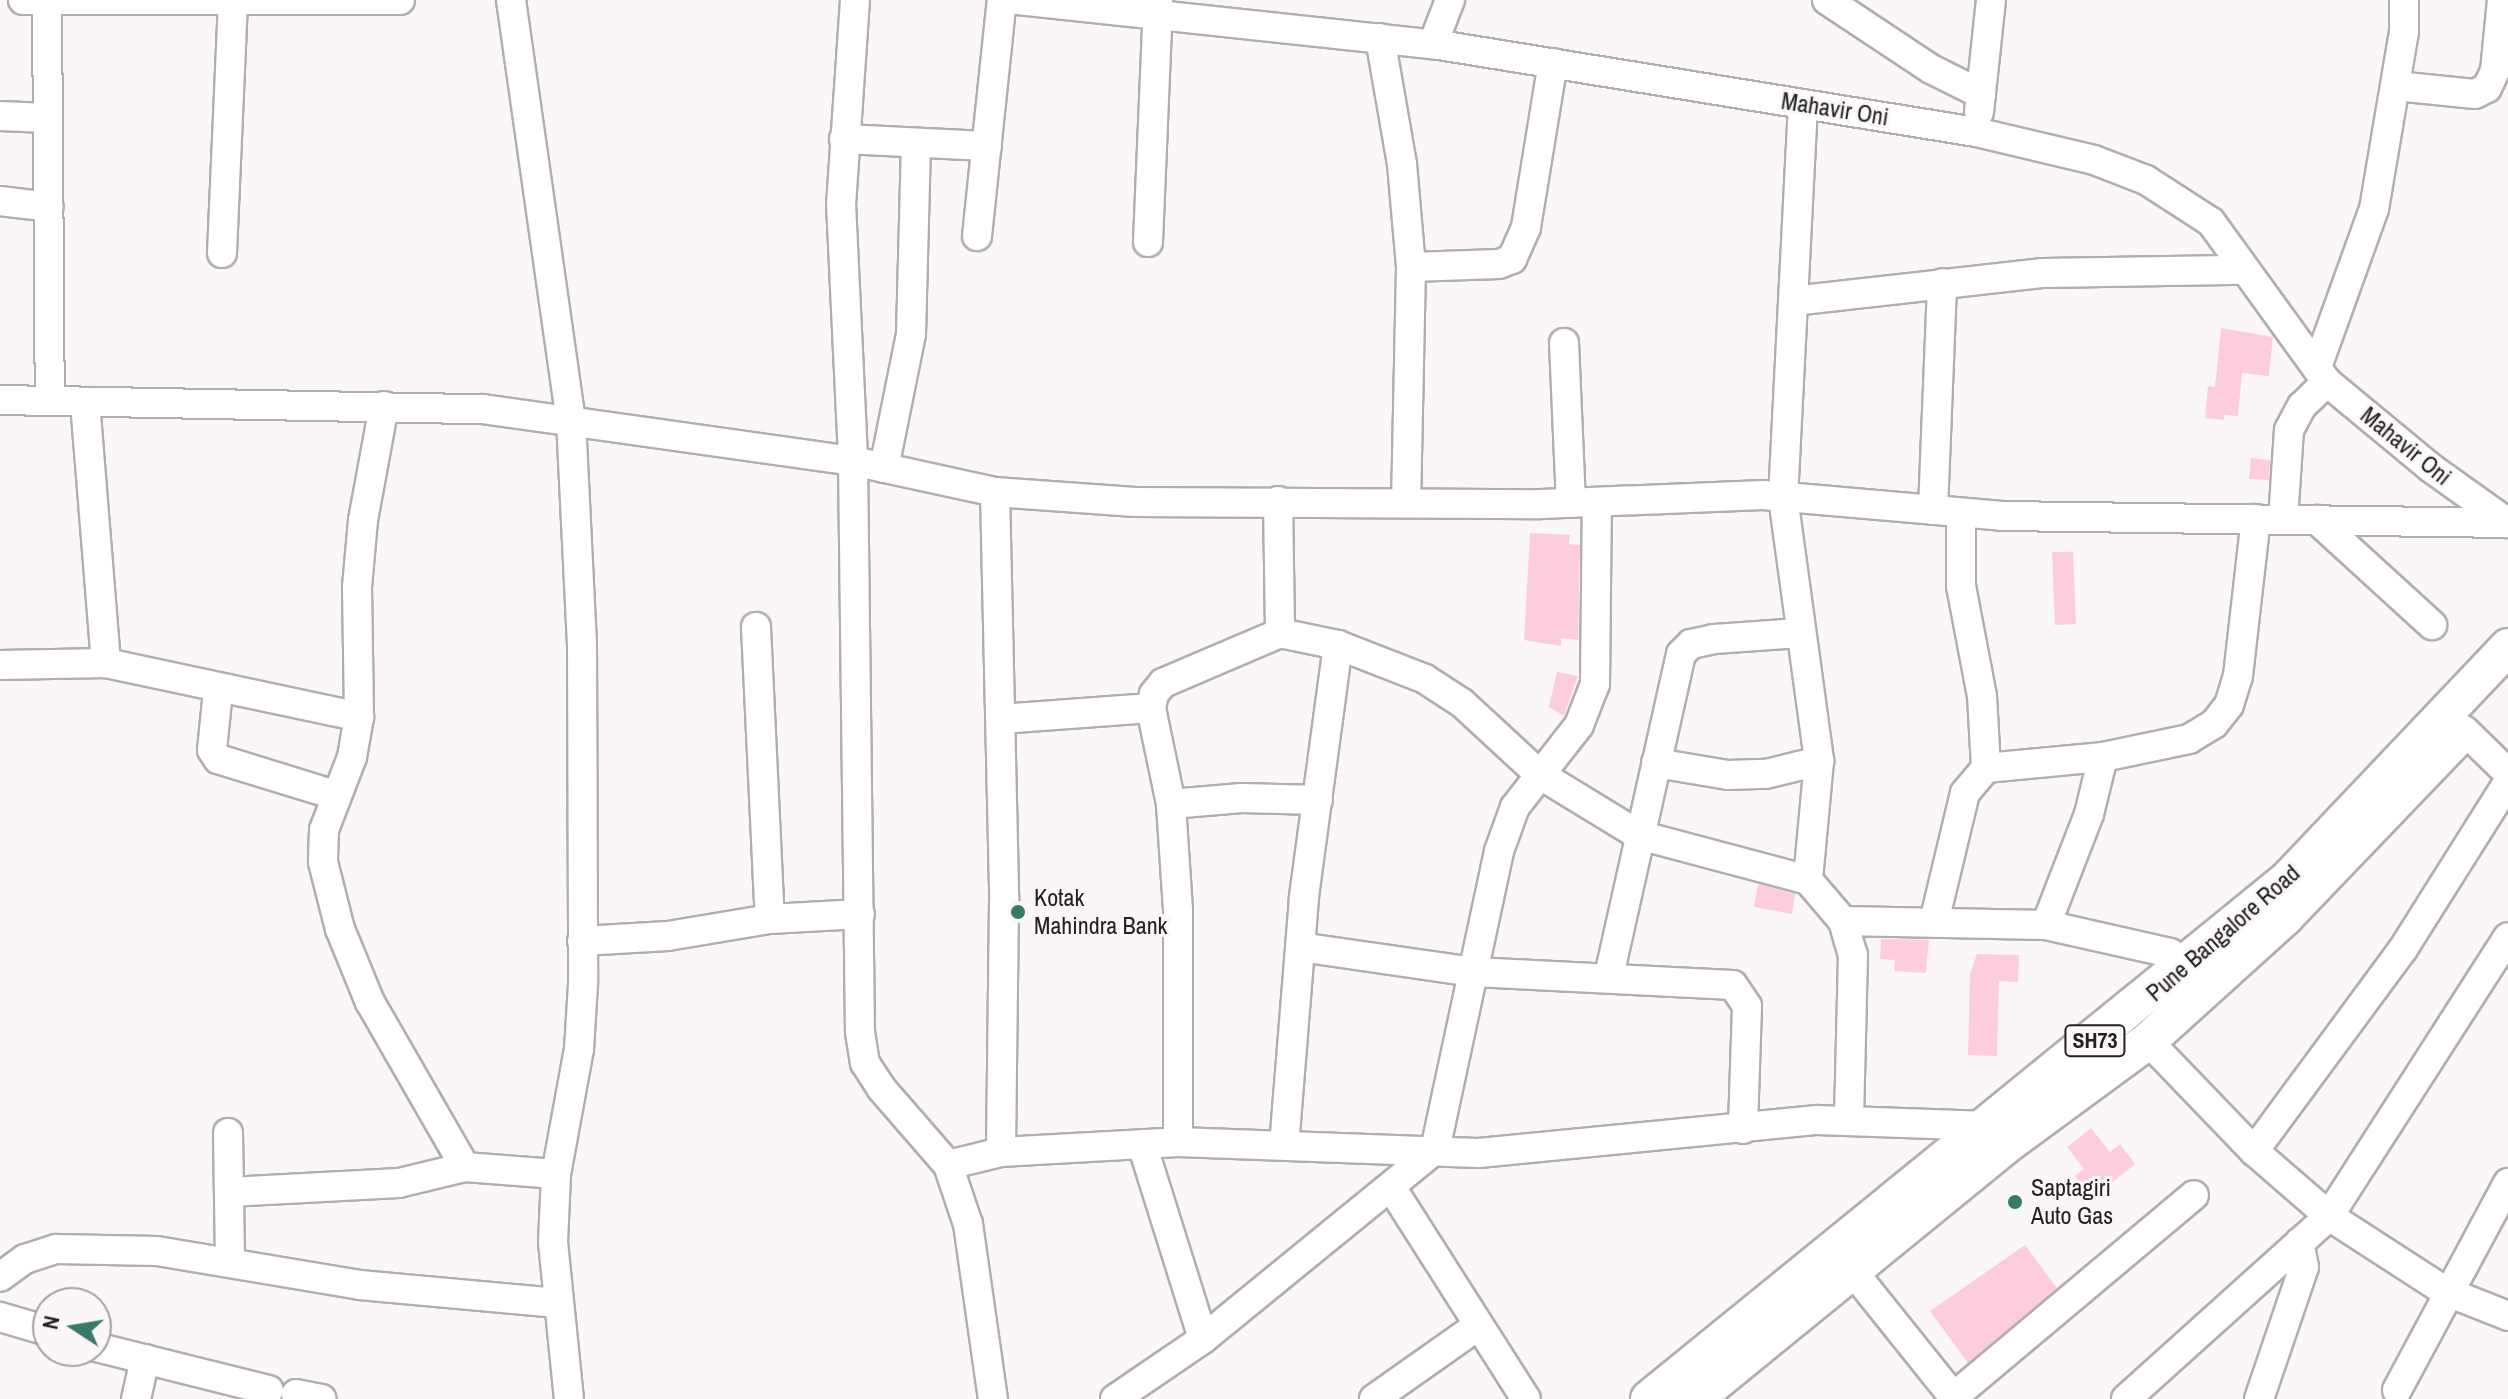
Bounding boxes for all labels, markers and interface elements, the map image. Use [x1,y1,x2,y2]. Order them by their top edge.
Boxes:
street label: Mahavir Oni [1779,86,1891,132]
street label: Mahavir Oni [2355,401,2457,491]
street label: Pune Bangalore Road [2140,859,2306,1007]
place label: Kotak Mahindra Bank [1034,884,1167,940]
marker: Kotak Mahindra Bank [1009,903,1027,921]
road number: SH73 [2063,1023,2127,1059]
place label: Saptagiri Auto Gas [2031,1174,2113,1230]
marker: Saptagiri Auto Gas [2006,1193,2024,1211]
north arrow [32,1287,112,1367]
text: N [34,1313,67,1332]

